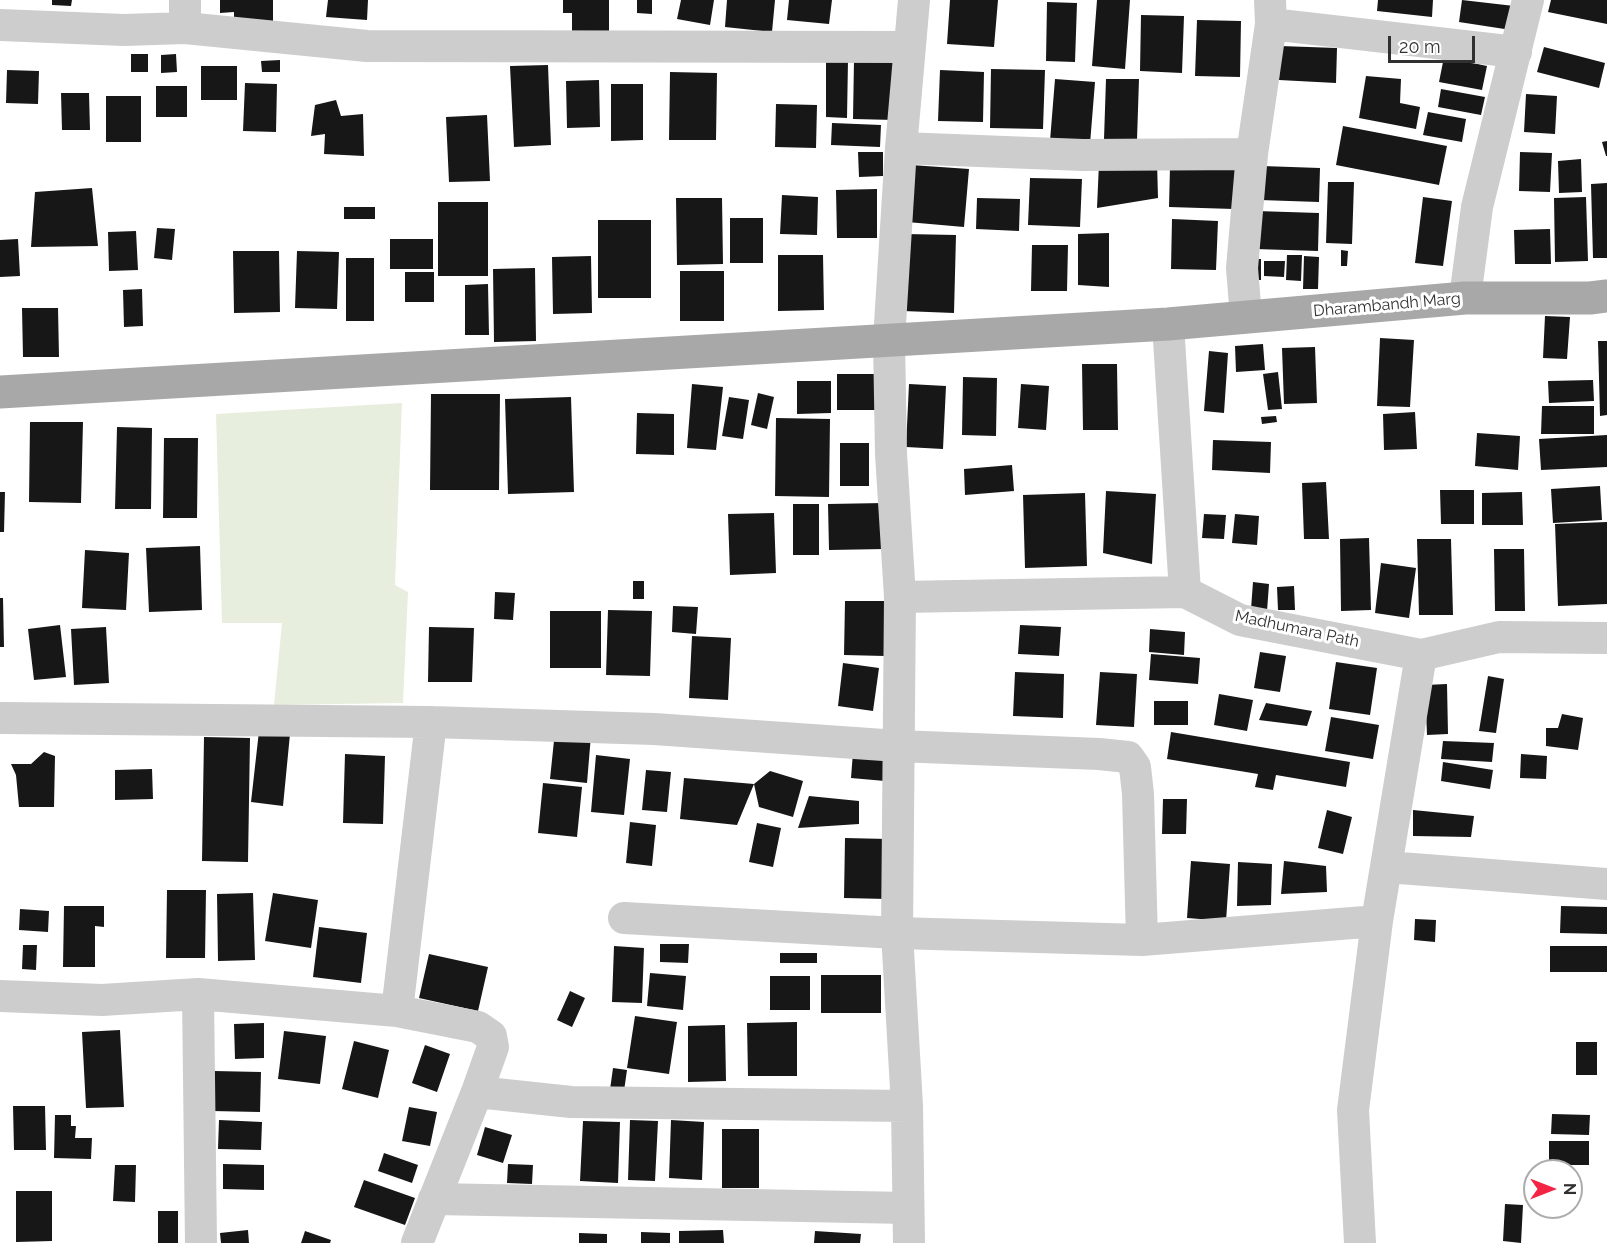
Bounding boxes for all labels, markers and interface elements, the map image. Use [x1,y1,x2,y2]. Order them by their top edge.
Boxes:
scale bar [1391,24,1478,62]
text: 20 m [1399,36,1441,57]
street label: Dharambandh Marg [1313,289,1461,321]
street label: Madhumara Path [1233,606,1361,652]
north arrow [1523,1159,1583,1219]
text: N [1560,1183,1579,1195]

